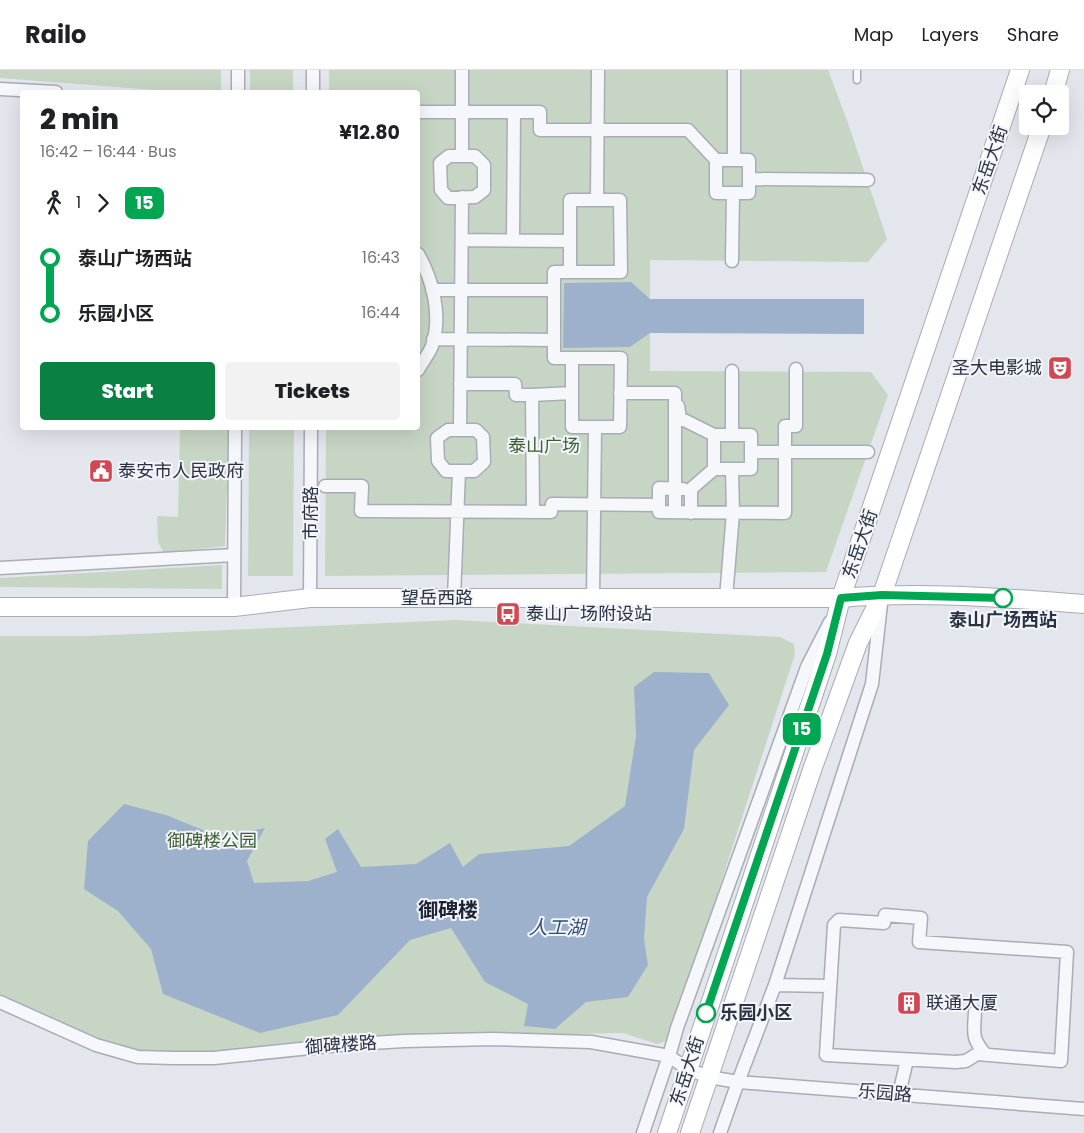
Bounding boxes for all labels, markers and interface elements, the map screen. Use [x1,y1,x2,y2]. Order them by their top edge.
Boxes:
text: Railo [25,18,86,51]
text: Map [854,22,894,47]
text: Layers [922,22,979,47]
text: Share [1007,22,1059,47]
map controls [1019,85,1069,135]
button: locate [1019,85,1069,135]
text: 2 min [40,100,119,139]
text: ¥12.80 [339,119,400,146]
street label: 东岳大街 [966,122,1013,198]
text: 16:42 – 16:44 · Bus [40,140,176,163]
icon: walk [40,189,68,217]
icon: forward [89,189,117,217]
text: 15 [135,190,154,215]
text: 1 [76,191,81,214]
text: 泰山广场西站 [78,245,192,272]
text: 16:43 [362,246,400,269]
text: 乐园小区 [78,300,154,327]
text: 16:44 [361,301,400,324]
place label: 圣大电影城 [952,355,1042,380]
theatre icon: 圣大电影城 [1047,355,1073,381]
button: Start [40,362,215,420]
button: Tickets [225,362,400,420]
park label: 泰山广场 [508,433,580,458]
public building icon: 泰安市人民政府 [88,458,114,484]
place label: 泰安市人民政府 [118,458,244,483]
street label: 市府路 [298,486,323,540]
street label: 东岳大街 [836,506,883,582]
street label: 望岳西路 [401,585,473,610]
marker: 泰山广场西站 [993,588,1013,608]
bus stop icon: 泰山广场附设站 [495,601,521,627]
place label: 泰山广场附设站 [526,601,652,626]
place label: 泰山广场西站 [949,607,1057,632]
line badge: 15 [780,713,824,745]
text: 15 [793,716,811,741]
park label: 御碑楼公园 [167,828,257,853]
district label: 御碑楼 [418,896,478,924]
water label: 人工湖 [528,914,588,941]
building icon: 联通大厦 [896,990,922,1016]
place label: 联通大厦 [926,990,998,1015]
place label: 乐园小区 [720,1000,792,1025]
marker: 乐园小区 [696,1003,716,1023]
street label: 御碑楼路 [304,1030,378,1059]
street label: 东岳大街 [664,1033,710,1109]
street label: 乐园路 [857,1078,913,1107]

